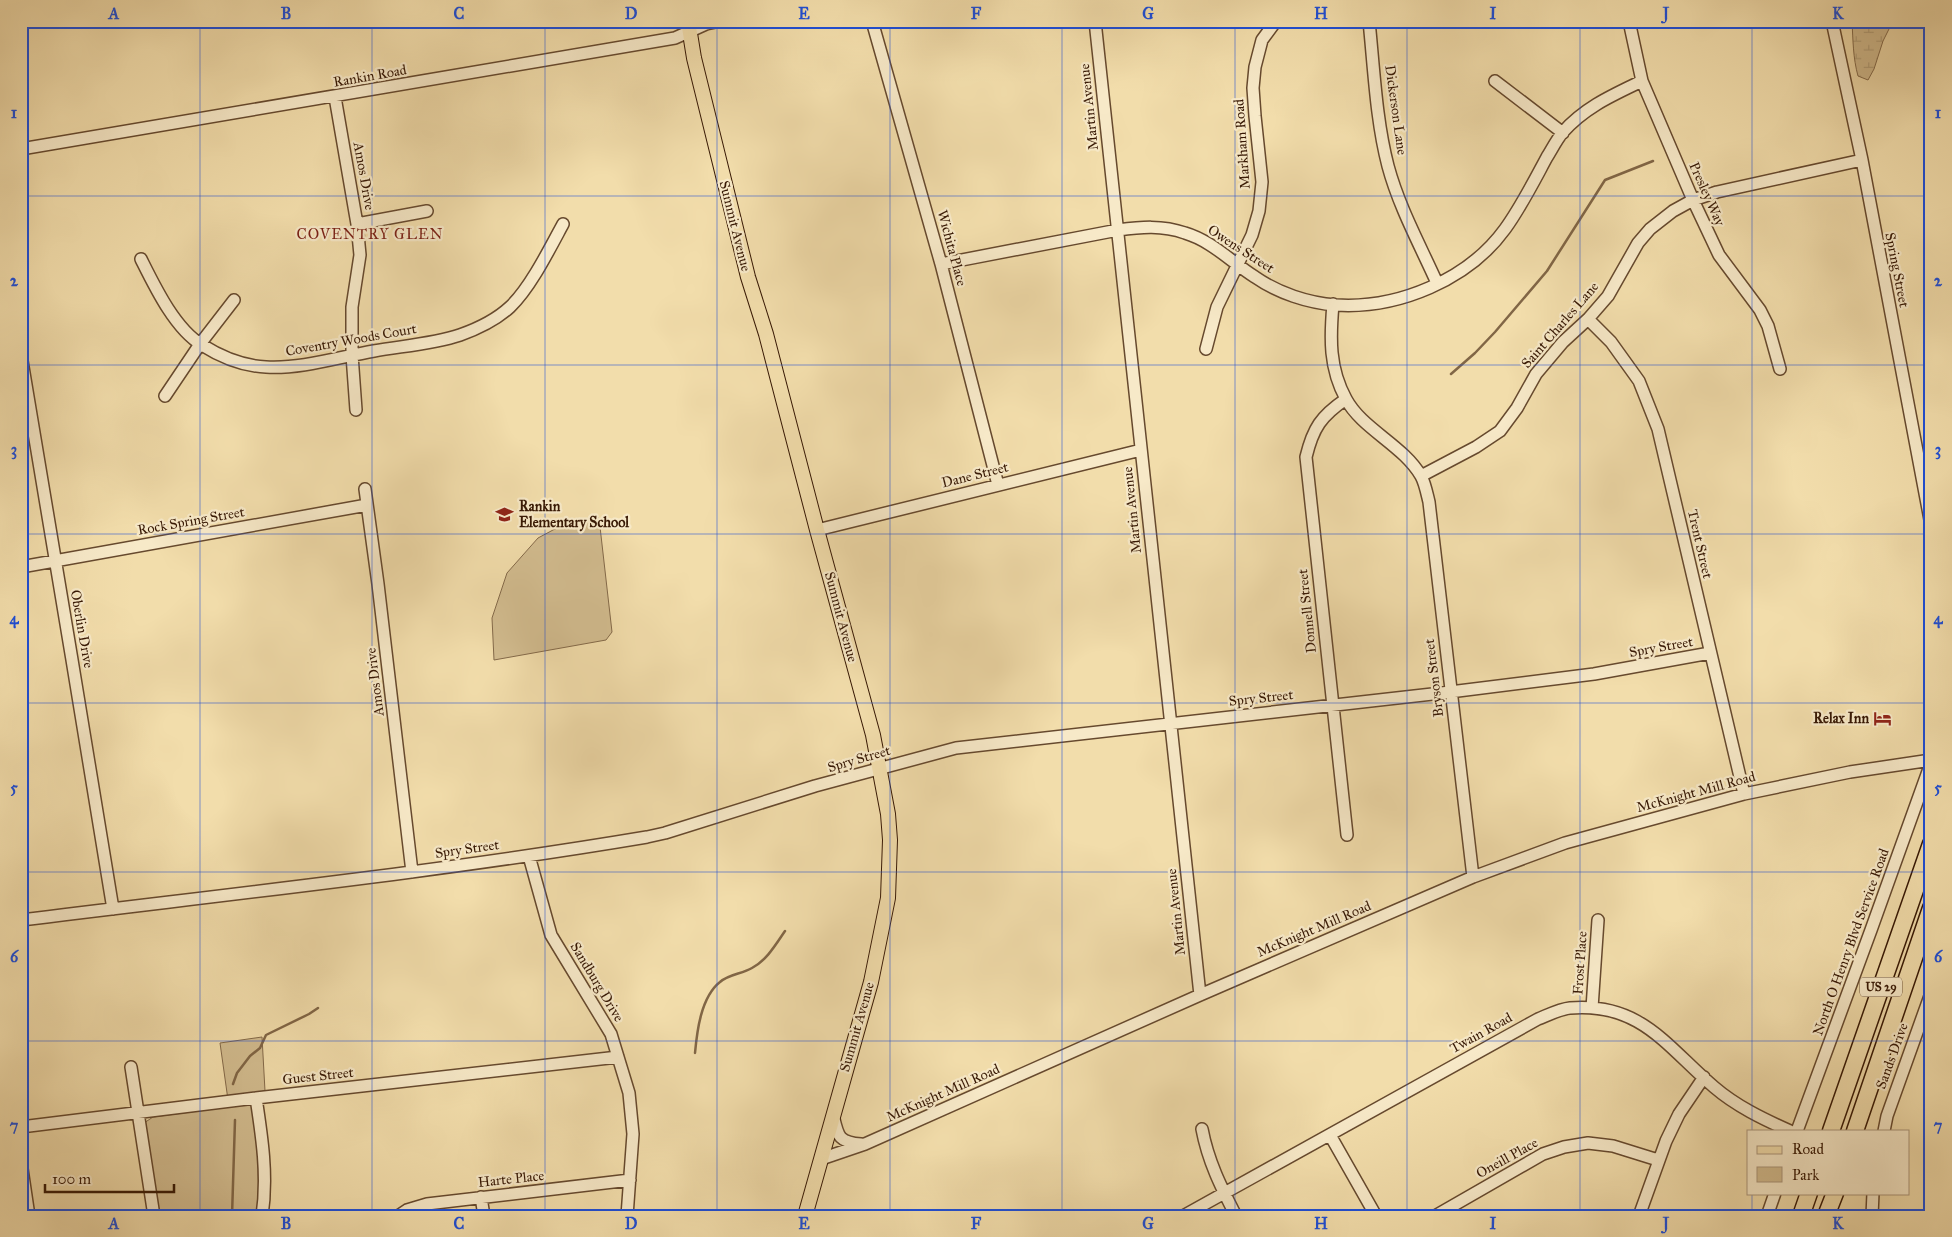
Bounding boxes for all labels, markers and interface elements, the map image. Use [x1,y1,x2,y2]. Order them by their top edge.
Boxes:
text: A [108,4,120,23]
text: B [281,4,291,23]
text: C [454,4,465,23]
text: D [625,4,638,23]
text: E [798,4,810,23]
text: F [971,4,982,23]
text: G [1142,4,1154,23]
text: H [1314,4,1328,23]
text: I [1490,4,1497,23]
text: J [1661,4,1670,24]
text: K [1832,4,1844,23]
street label: Rankin Road [332,61,408,91]
street label: Martin Avenue [1076,63,1102,151]
street label: Dickerson Lane [1381,64,1411,156]
street label: Markham Road [1230,98,1254,190]
text: 1 [11,103,18,122]
text: 1 [1935,103,1942,122]
street label: Amos Drive [349,140,378,212]
street label: Presley Way [1685,159,1729,229]
street label: Summit Avenue [716,179,755,273]
street label: Wichita Place [934,208,970,288]
street label: Owens Street [1204,221,1278,277]
district label: COVENTRY GLEN [297,225,443,243]
street label: Spring Street [1881,231,1913,309]
text: 2 [10,271,19,290]
text: 2 [1934,271,1943,290]
street label: Saint Charles Lane [1518,278,1602,372]
street label: Coventry Woods Court [284,320,418,360]
text: 3 [11,440,17,460]
text: 3 [1935,440,1941,460]
street label: Dane Street [940,458,1010,491]
street label: Martin Avenue [1119,466,1145,554]
place label: Rankin Elementary School [519,498,630,532]
street label: Rock Spring Street [136,503,246,539]
school or university icon: Rankin Elementary School [495,504,515,524]
street label: Trent Street [1684,508,1716,580]
street label: Donnell Street [1294,568,1320,654]
street label: Summit Avenue [821,570,861,664]
street label: Oberlin Drive [67,589,97,670]
text: 4 [10,609,20,629]
text: 4 [1934,609,1944,629]
street label: Spry Street [1628,633,1694,661]
street label: Bryson Street [1421,638,1447,718]
street label: Amos Drive [362,647,388,718]
street label: Spry Street [1228,686,1294,710]
hotel icon: Relax Inn [1873,708,1893,728]
place label: Relax Inn [1813,710,1869,727]
street label: Spry Street [826,742,892,776]
street label: McKnight Mill Road [1635,768,1757,816]
text: 5 [10,778,18,797]
text: 5 [1934,778,1942,797]
street label: Spry Street [434,836,500,862]
street label: North O Henry Blvd Service Road [1809,846,1893,1038]
street label: Martin Avenue [1163,868,1189,956]
street label: McKnight Mill Road [1254,897,1374,961]
street label: Frost Place [1569,930,1591,995]
street label: Sandburg Drive [567,939,628,1025]
text: 6 [10,947,19,966]
text: 6 [1934,947,1943,966]
road number: US 29 [1860,978,1902,996]
street label: Summit Avenue [836,980,878,1074]
street label: Twain Road [1447,1009,1515,1057]
street label: Sands Drive [1872,1020,1912,1091]
street label: McKnight Mill Road [884,1060,1002,1126]
street label: Guest Street [282,1064,354,1088]
text: 7 [10,1116,19,1135]
text: 7 [1934,1116,1943,1135]
legend [1747,1130,1910,1194]
street label: Oneill Place [1473,1134,1541,1182]
text: Road [1792,1140,1824,1158]
scale bar [45,1162,174,1194]
text: Park [1792,1166,1819,1184]
street label: Harte Place [477,1167,545,1191]
text: 100 m [52,1170,92,1188]
text: A [108,1214,120,1233]
text: B [281,1214,291,1233]
text: C [454,1214,465,1233]
text: D [625,1214,638,1233]
text: E [798,1214,810,1233]
text: F [971,1214,982,1233]
text: G [1142,1214,1154,1233]
text: H [1314,1214,1328,1233]
text: I [1490,1214,1497,1233]
text: J [1661,1214,1670,1234]
text: K [1832,1214,1844,1233]

